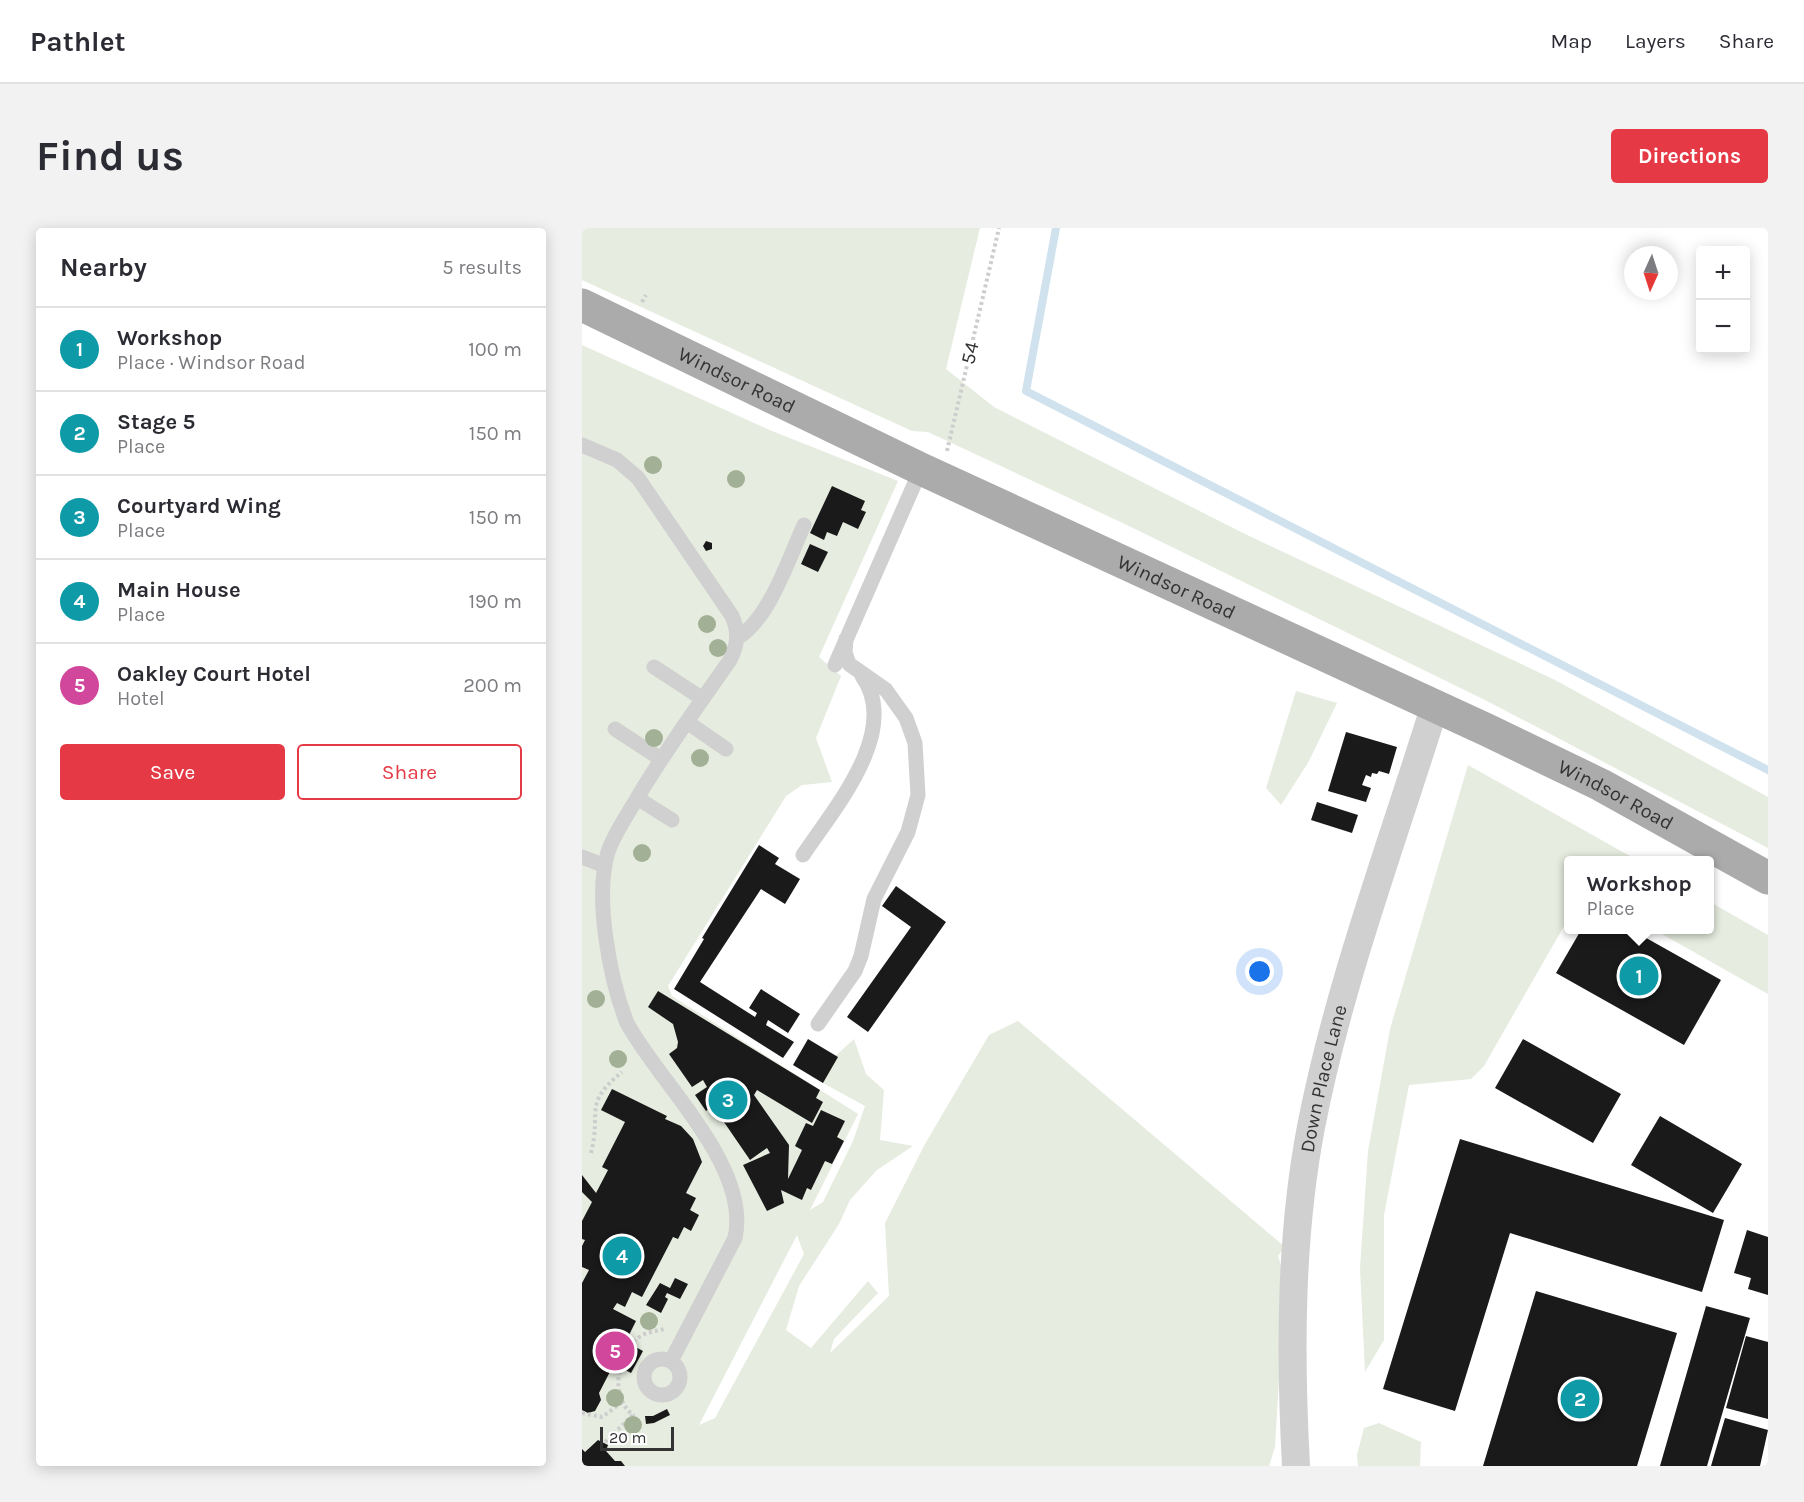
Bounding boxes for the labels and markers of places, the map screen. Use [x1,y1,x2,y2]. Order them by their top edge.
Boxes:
pin: 1 [1620,954,1658,999]
pin: 3 [708,1078,748,1122]
pin: 4 [602,1234,642,1278]
pin: 5 [596,1328,634,1374]
pin: 2 [1560,1376,1600,1422]

